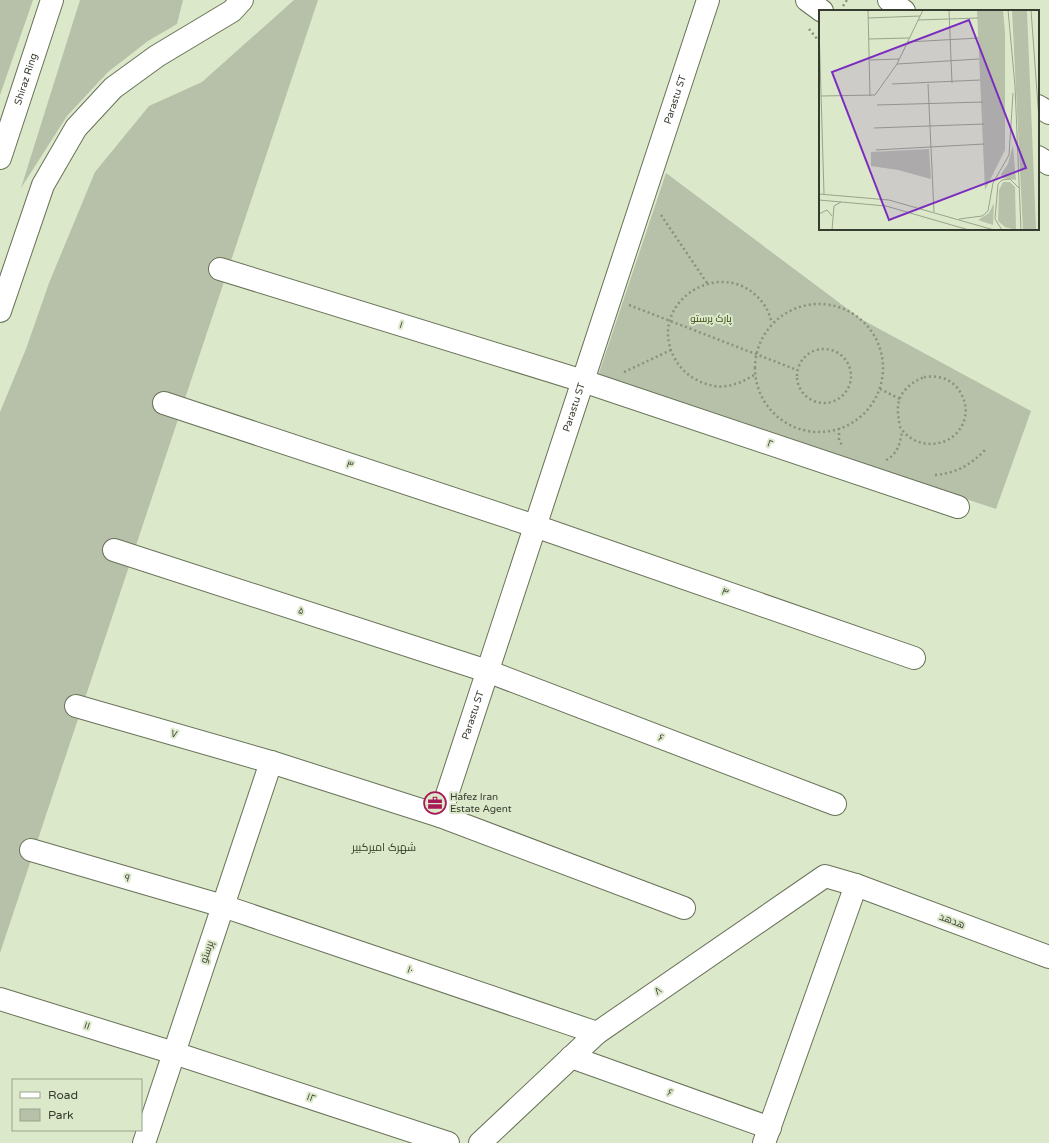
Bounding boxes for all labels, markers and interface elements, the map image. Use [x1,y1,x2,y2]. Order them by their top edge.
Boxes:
inset map [819,10,1039,230]
street label: Shiraz Ring [12,52,40,107]
street label: Parastu ST [662,74,689,126]
park label: پارک پرستو [690,313,732,325]
street label: ۱ [398,319,404,331]
street label: Parastu ST [561,381,588,433]
street label: ۲ [766,437,774,451]
street label: ۳ [345,458,355,472]
street label: ۴ [720,585,730,599]
street label: ۵ [297,604,305,618]
street label: Parastu ST [459,689,487,741]
street label: ۷ [169,727,179,741]
street label: ۶ [657,732,666,745]
office icon: Hafez Iran Estate Agent [422,790,448,816]
place label: Hafez Iran Estate Agent [450,791,512,815]
district label: شهرک امیرکبیر [351,841,416,854]
street label: ۹ [123,872,131,884]
street label: هدهد [937,911,967,931]
street label: پرستو [198,939,216,965]
street label: ۱۰ [405,963,415,977]
street label: ۸ [652,984,664,998]
street label: ۱۱ [82,1019,92,1033]
legend [12,1079,142,1131]
street label: ۶ [666,1087,674,1100]
text: Road [48,1088,78,1102]
street label: ۱۲ [305,1091,317,1105]
text: Park [48,1108,74,1122]

